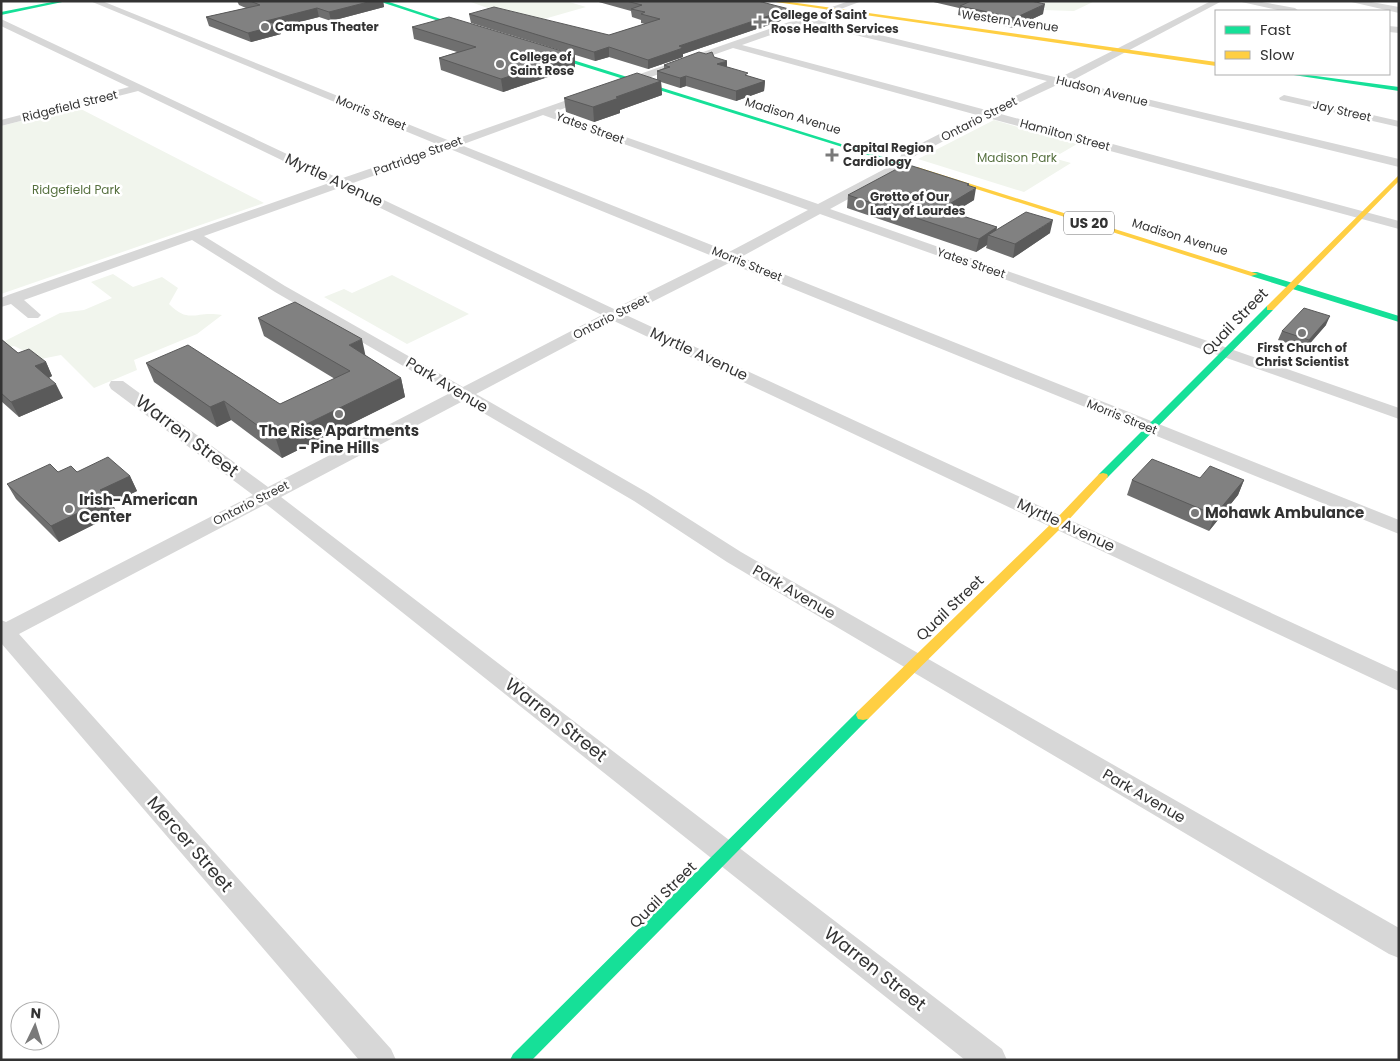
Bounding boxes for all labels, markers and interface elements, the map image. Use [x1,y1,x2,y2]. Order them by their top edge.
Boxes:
street label: Western Avenue [961,5,1060,36]
place label: College of Saint Rose Health Services [771,6,899,37]
legend [1215,10,1390,75]
marker: College of Saint Rose Health Services [753,15,767,29]
place label: Campus Theater [275,18,379,35]
text: Fast [1260,19,1291,40]
marker: Campus Theater [259,21,271,33]
text: Slow [1260,44,1295,65]
place label: College of Saint Rose [510,48,575,79]
marker: College of Saint Rose [494,58,506,70]
street label: Hudson Avenue [1054,71,1150,110]
street label: Ridgefield Street [20,85,119,126]
street label: Morris Street [333,91,409,134]
street label: Ontario Street [938,92,1020,145]
street label: Madison Avenue [743,93,843,138]
street label: Jay Street [1311,96,1373,125]
street label: Yates Street [554,107,627,148]
street label: Hamilton Street [1018,114,1112,155]
street label: Partridge Street [371,132,465,179]
place label: Capital Region Cardiology [843,139,934,170]
street label: Myrtle Avenue [282,148,387,211]
marker: Capital Region Cardiology [825,148,839,162]
park label: Madison Park [977,149,1058,166]
park label: Ridgefield Park [32,181,121,198]
place label: Grotto of Our Lady of Lourdes [870,188,966,219]
marker: Grotto of Our Lady of Lourdes [854,198,866,210]
road number: US 20 [1064,212,1114,234]
street label: Madison Avenue [1130,214,1230,259]
street label: Morris Street [709,242,785,285]
street label: Yates Street [935,243,1008,282]
street label: Quail Street [1197,283,1272,360]
street label: Ontario Street [570,290,652,343]
street label: Myrtle Avenue [647,322,752,385]
marker: First Church of Christ Scientist [1296,327,1308,339]
place label: First Church of Christ Scientist [1255,339,1349,370]
street label: Park Avenue [402,352,492,417]
street label: Warren Street [131,388,244,483]
street label: Morris Street [1084,395,1160,438]
marker: The Rise Apartments - Pine Hills [333,408,345,420]
place label: The Rise Apartments - Pine Hills [259,420,419,458]
street label: Ontario Street [210,476,292,529]
place label: Irish-American Center [79,489,198,527]
street label: Myrtle Avenue [1014,493,1119,556]
place label: Mohawk Ambulance [1205,502,1364,523]
marker: Irish-American Center [63,503,75,515]
marker: Mohawk Ambulance [1189,507,1201,519]
street label: Park Avenue [749,559,840,624]
street label: Quail Street [911,570,988,645]
street label: Warren Street [500,672,613,767]
street label: Park Avenue [1099,763,1190,828]
street label: Mercer Street [142,790,239,897]
street label: Quail Street [625,857,701,933]
street label: Warren Street [819,921,932,1016]
north arrow [10,1001,60,1051]
text: N [30,1003,42,1023]

